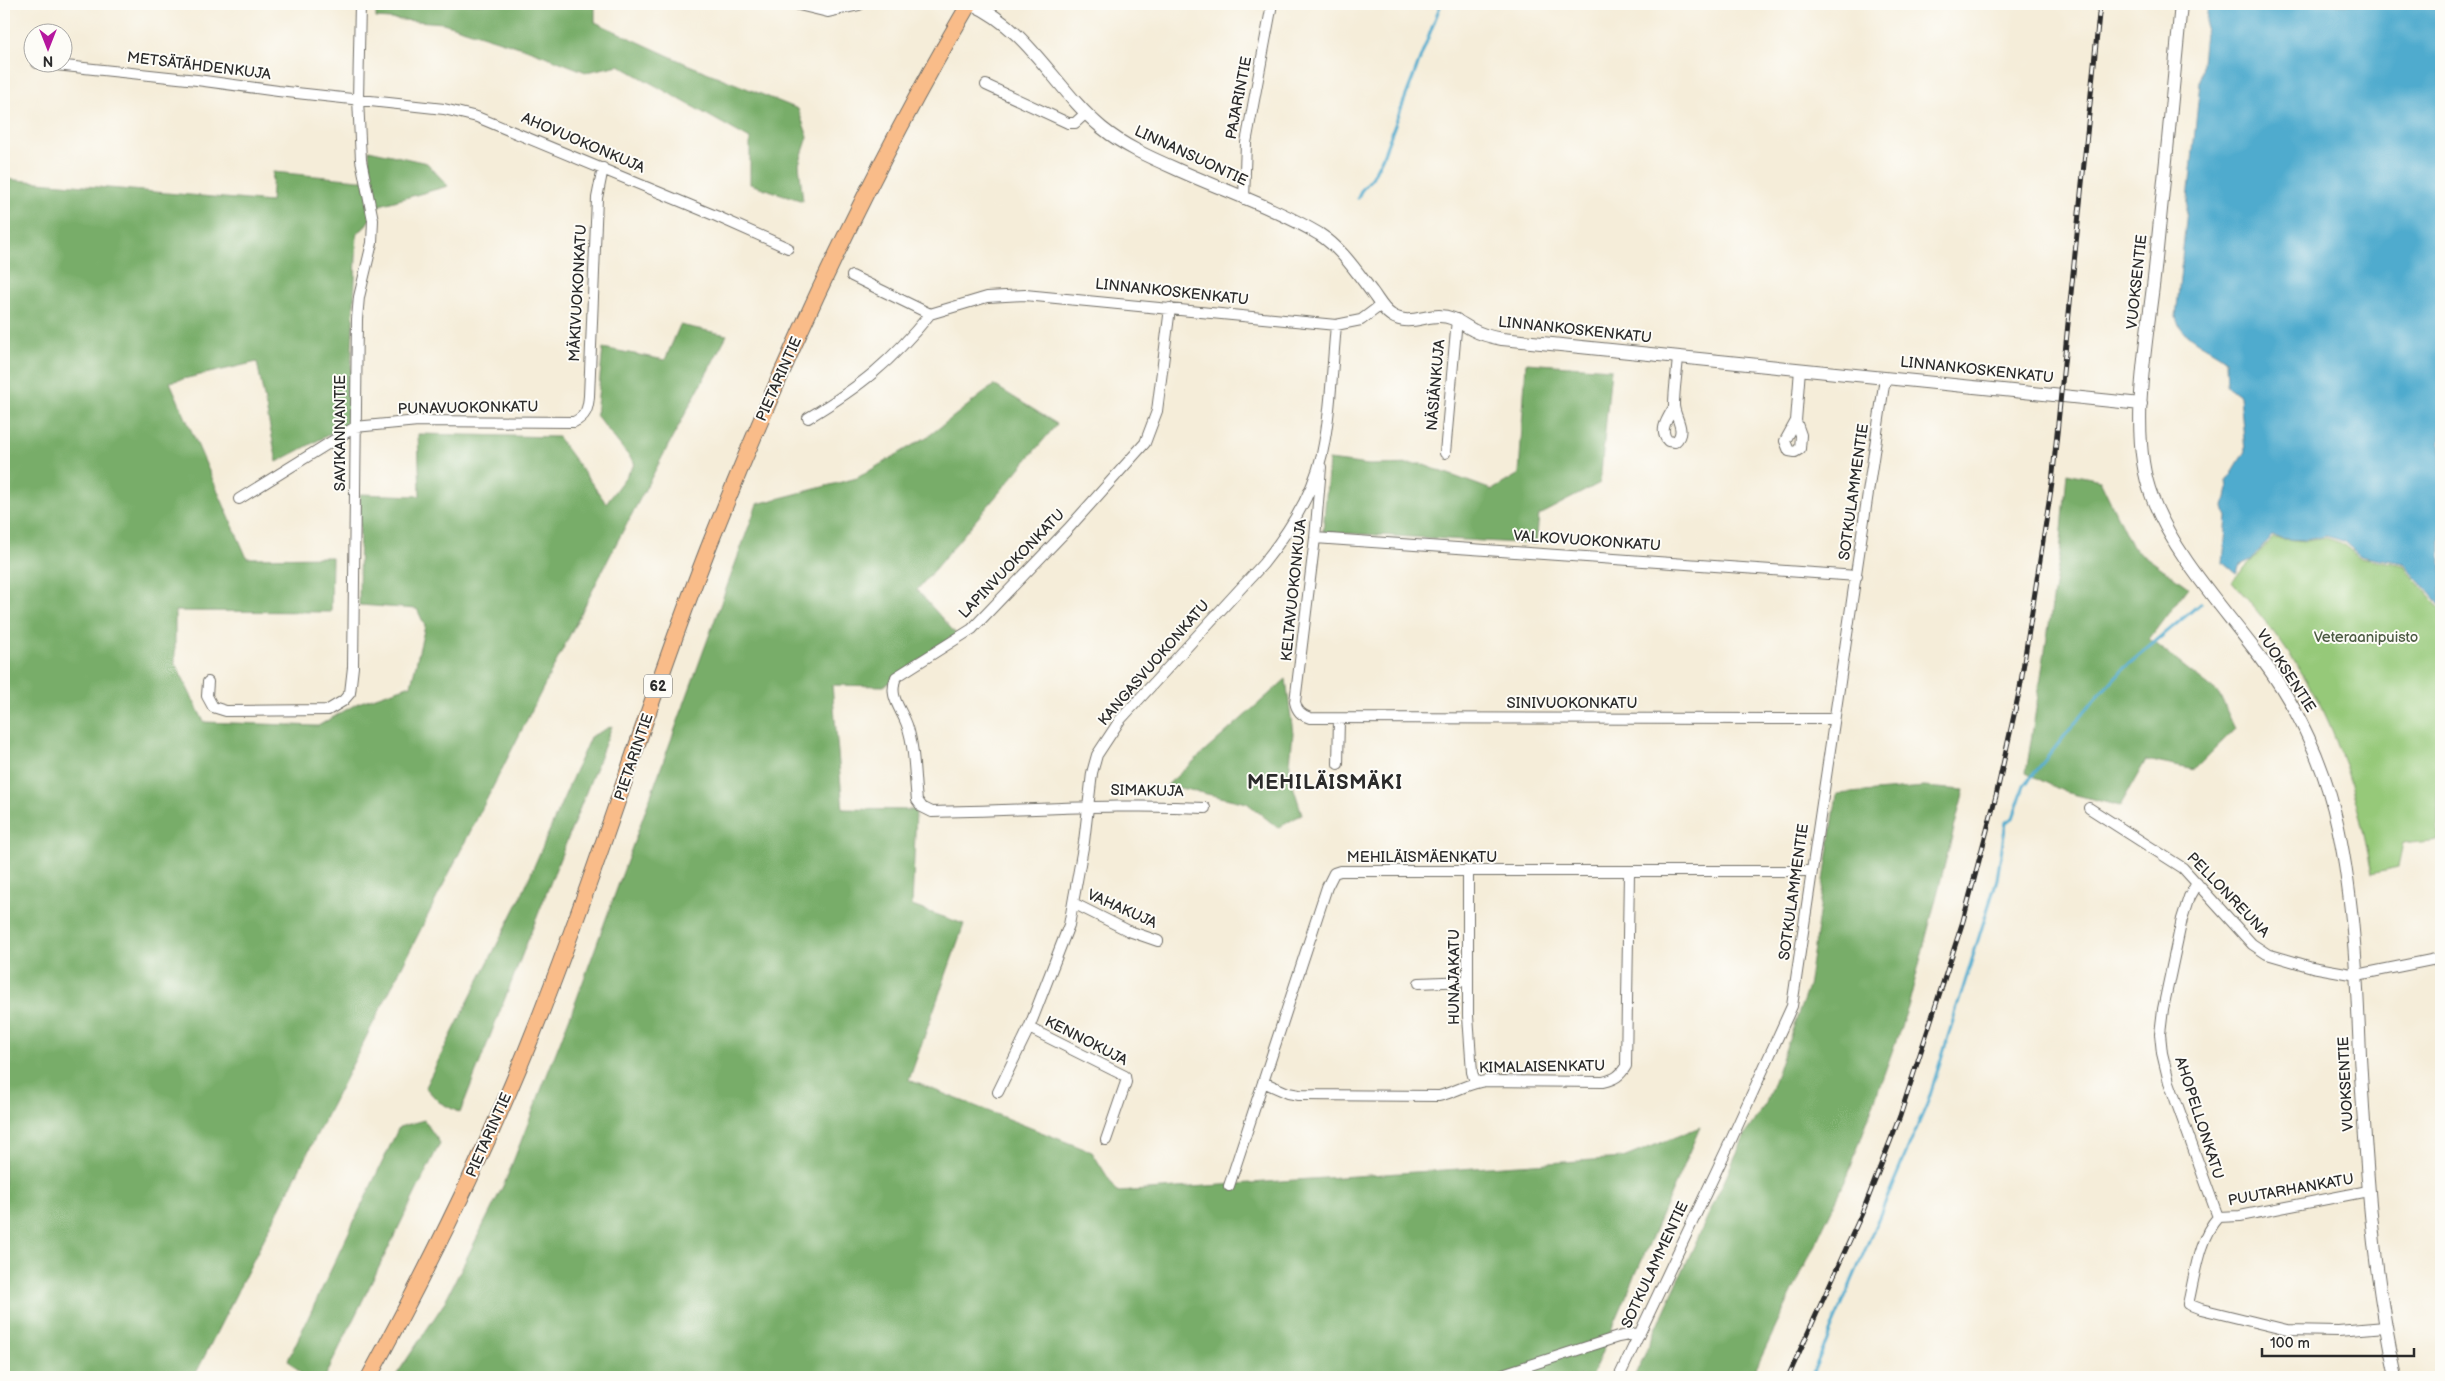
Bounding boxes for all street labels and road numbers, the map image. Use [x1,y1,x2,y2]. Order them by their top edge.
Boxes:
street label: METSÄTÄHDENKUJA [126,48,273,84]
street label: PAJARINTIE [1222,55,1256,141]
street label: AHOVUOKONKUJA [518,108,648,178]
street label: LINNANSUONTIE [1131,121,1251,191]
street label: MÄKIVUOKONKATU [565,224,591,362]
street label: VUOKSENTIE [2123,234,2151,330]
street label: LINNANKOSKENKATU [1094,274,1250,310]
street label: LINNANKOSKENKATU [1497,312,1653,348]
street label: PIETARINTIE [752,334,806,424]
street label: NÄSIÄNKUJA [1423,338,1450,431]
street label: LINNANKOSKENKATU [1899,352,2055,388]
street label: SAVIKANNANTIE [331,375,350,491]
street label: PUNAVUOKONKATU [397,397,539,419]
street label: SOTKULAMMENTIE [1835,422,1873,562]
street label: LAPINVUOKONKATU [955,505,1069,623]
street label: KELTAVUOKONKUJA [1277,517,1311,662]
street label: VALKOVUOKONKATU [1513,526,1661,556]
street label: KANGASVUOKONKATU [1094,596,1214,730]
street label: VUOKSENTIE [2252,626,2320,716]
road number: 62 [644,674,672,698]
street label: SINIVUOKONKATU [1507,694,1637,713]
street label: PIETARINTIE [610,711,658,803]
street label: SIMAKUJA [1110,781,1184,801]
street label: SOTKULAMMENTIE [1775,822,1813,962]
street label: MEHILÄISMÄENKATU [1347,848,1497,867]
street label: PELLONREUNA [2183,849,2274,942]
street label: VAHAKUJA [1084,885,1161,933]
street label: HUNAJAKATU [1445,929,1464,1025]
street label: KENNOKUJA [1041,1012,1131,1070]
street label: VUOKSENTIE [2334,1036,2358,1132]
street label: AHOPELLONKATU [2170,1054,2228,1182]
street label: KIMALAISENKATU [1479,1056,1605,1078]
street label: PIETARINTIE [462,1090,516,1180]
street label: PUUTARHANKATU [2227,1170,2355,1210]
street label: SOTKULAMMENTIE [1617,1198,1693,1331]

